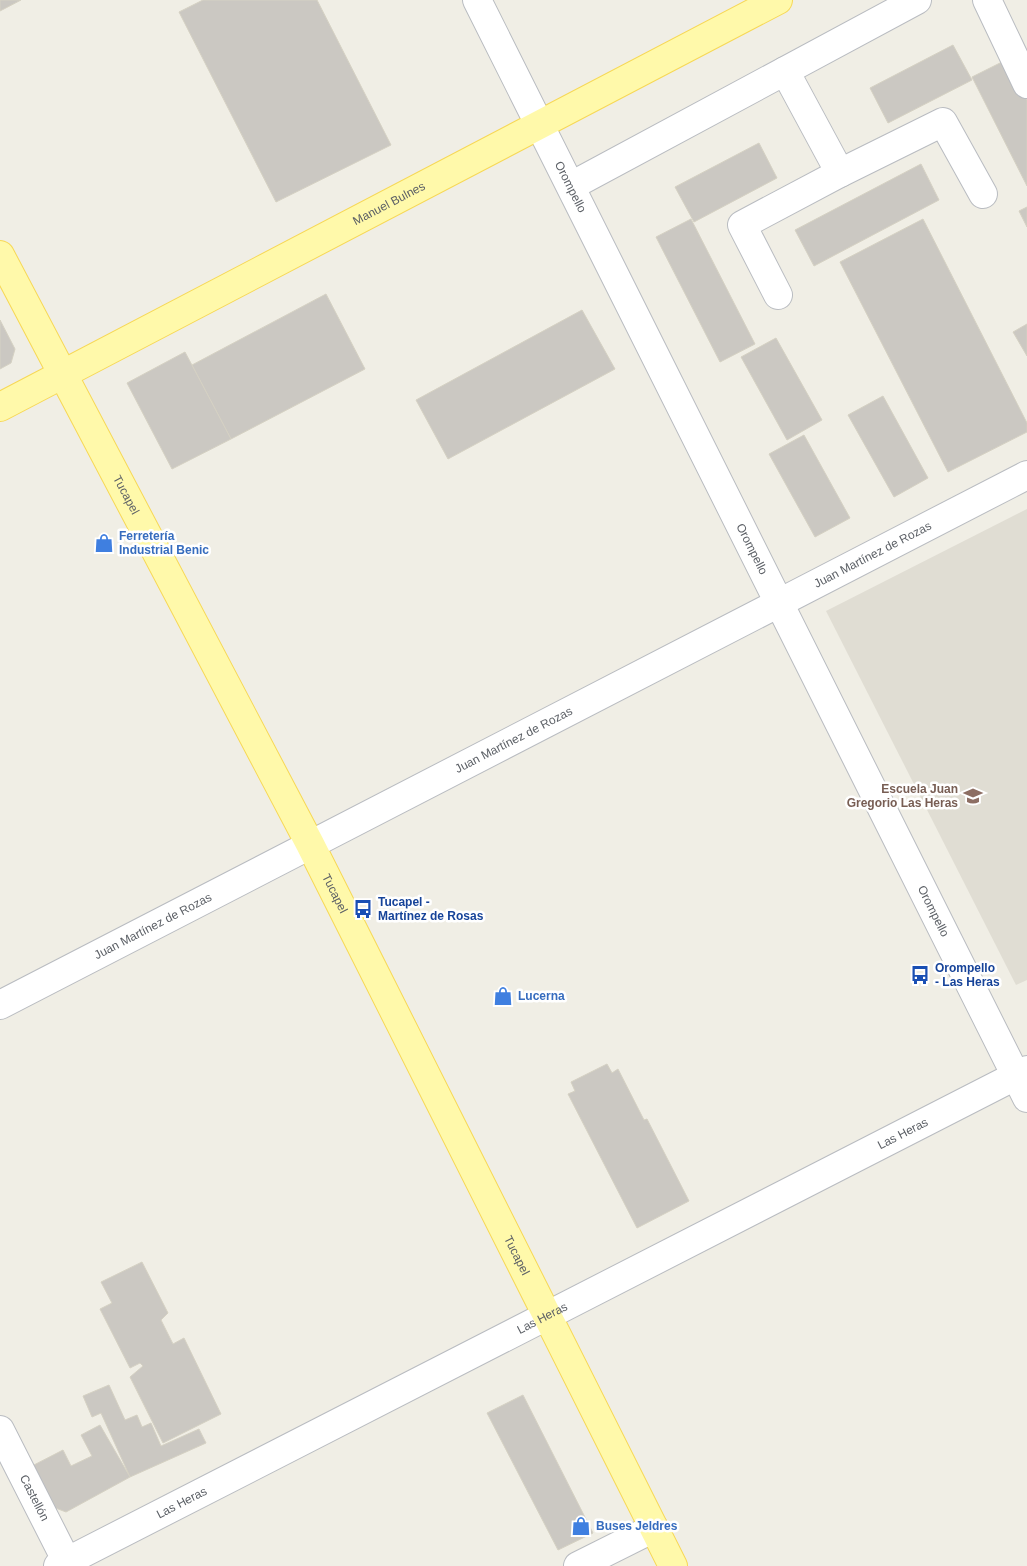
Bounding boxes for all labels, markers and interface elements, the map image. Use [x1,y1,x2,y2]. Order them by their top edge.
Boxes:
street label: Orompello [552,159,589,215]
street label: Manuel Bulnes [351,179,427,228]
street label: Tucapel [110,473,142,517]
street label: Juan Martínez de Rozas [812,519,934,591]
street label: Orompello [733,521,771,577]
place label: Ferretería Industrial Benic [119,529,209,557]
shop icon: Ferretería Industrial Benic [93,532,115,554]
street label: Juan Martínez de Rozas [453,704,575,776]
place label: Escuela Juan Gregorio Las Heras [847,782,958,810]
school or university icon: Escuela Juan Gregorio Las Heras [962,785,984,807]
street label: Tucapel [319,871,351,916]
street label: Orompello [915,883,952,939]
street label: Juan Martínez de Rozas [92,890,214,962]
place label: Tucapel - Martínez de Rosas [378,895,484,923]
bus stop icon: Tucapel - Martínez de Rosas [352,898,374,920]
place label: Orompello - Las Heras [935,961,1000,989]
bus stop icon: Orompello - Las Heras [909,964,931,986]
shop icon: Lucerna [492,985,514,1007]
place label: Lucerna [518,989,565,1003]
street label: Las Heras [875,1115,930,1152]
street label: Tucapel [501,1233,533,1277]
street label: Las Heras [515,1299,570,1337]
street label: Castellón [17,1472,52,1523]
street label: Las Heras [154,1484,209,1521]
shop icon: Buses Jeldres [570,1515,592,1537]
place label: Buses Jeldres [596,1519,678,1533]

